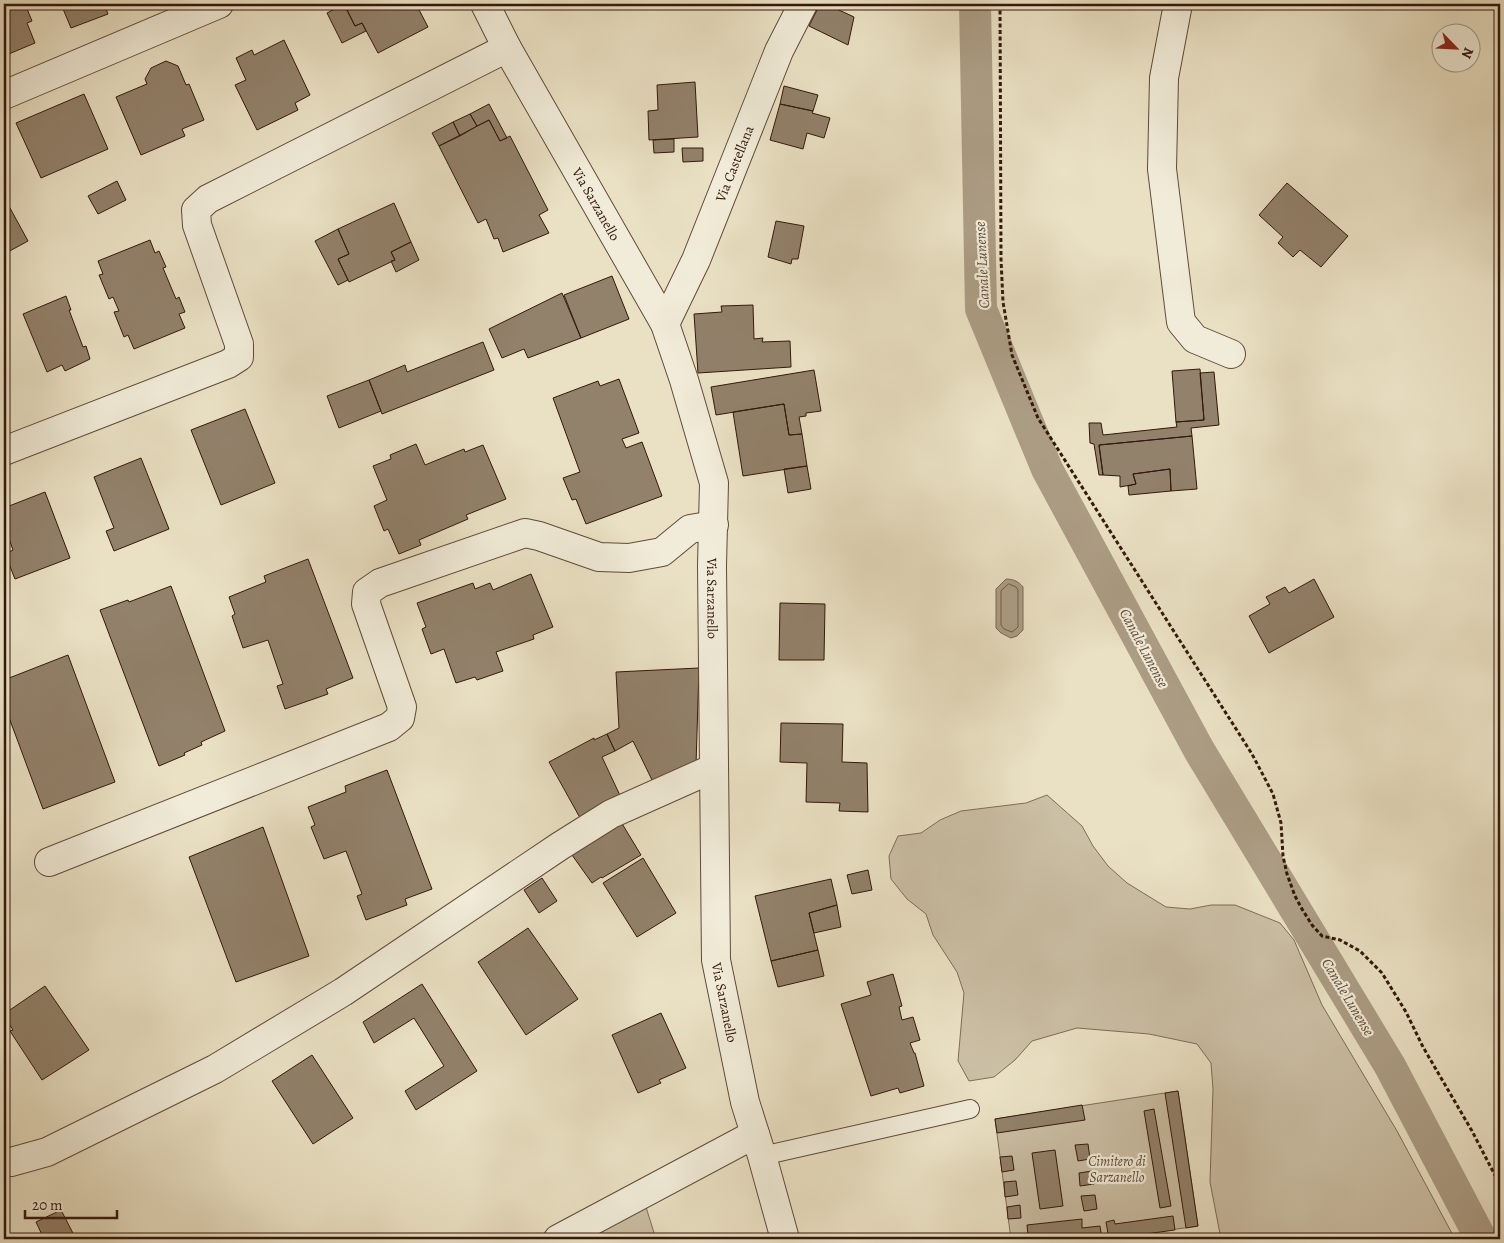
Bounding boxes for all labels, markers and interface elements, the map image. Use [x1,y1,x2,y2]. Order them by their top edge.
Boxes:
north arrow [1432,22,1482,72]
text: N [1457,45,1478,62]
street label: Via Castellana [711,122,759,206]
street label: Via Sarzanello [567,164,624,244]
water label: Canale Lunense [970,220,994,309]
street label: Via Sarzanello [702,557,722,639]
water label: Canale Lunense [1115,605,1174,692]
water label: Canale Lunense [1317,955,1379,1040]
street label: Via Sarzanello [707,960,742,1044]
park label: Cimitero di Sarzanello [1088,1152,1146,1187]
scale bar [25,1188,118,1220]
text: 20 m [32,1195,63,1215]

